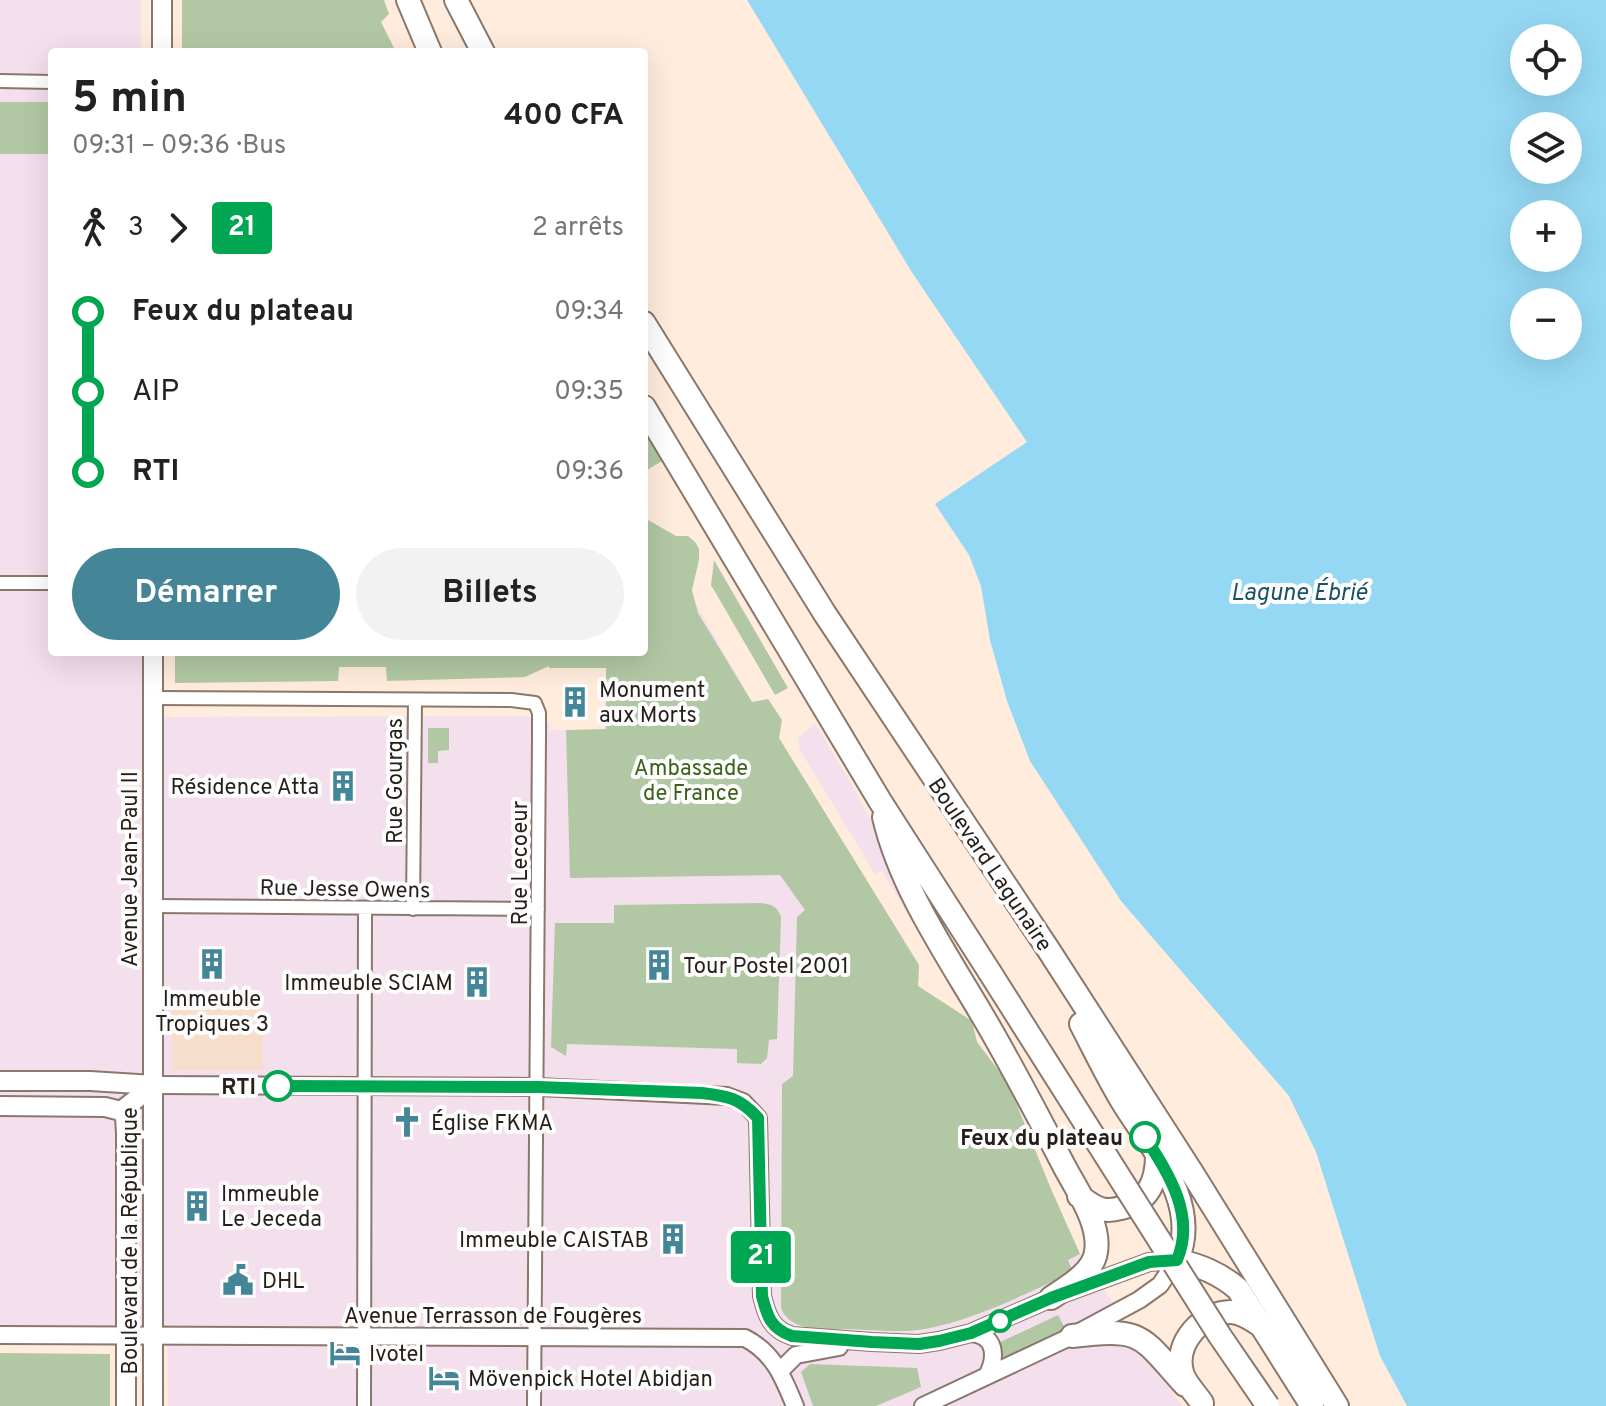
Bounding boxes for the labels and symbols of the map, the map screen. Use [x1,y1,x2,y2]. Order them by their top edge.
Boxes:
water label: Lagune Ébrié [1231,577,1369,609]
place label: Monument aux Morts [599,678,705,730]
building icon: Monument aux Morts [558,685,592,719]
street label: Rue Gourgas [383,718,410,844]
park label: Ambassade de France [634,756,748,808]
building icon: Résidence Atta [326,769,360,803]
street label: Avenue Jean-Paul II [118,771,145,967]
street label: Boulevard Lagunaire [921,774,1057,957]
place label: Résidence Atta [170,775,319,802]
street label: Rue Lecoeur [508,800,535,925]
street label: Rue Jesse Owens [259,876,431,905]
building icon: Immeuble Tropiques 3 [195,947,229,981]
building icon: Tour Postel 2001 [642,948,676,982]
place label: Tour Postel 2001 [683,954,849,981]
building icon: Immeuble SCIAM [460,965,494,999]
place label: Immeuble SCIAM [284,971,453,998]
place label: Immeuble Tropiques 3 [155,987,269,1039]
marker: RTI [263,1071,293,1101]
place label: RTI [221,1075,256,1102]
church icon: Église FKMA [390,1105,424,1139]
street label: Boulevard de la République [118,1107,145,1375]
place label: Église FKMA [431,1109,553,1138]
marker: Feux du plateau [1130,1122,1160,1152]
place label: Feux du plateau [960,1126,1123,1153]
place label: Immeuble Le Jeceda [221,1182,322,1234]
building icon: Immeuble Le Jeceda [180,1189,214,1223]
building icon: Immeuble CAISTAB [656,1222,690,1256]
place label: Immeuble CAISTAB [459,1228,649,1255]
line badge: 21 [725,1231,797,1283]
public building icon: DHL [221,1263,255,1297]
place label: DHL [262,1269,305,1296]
street label: Avenue Terrasson de Fougères [344,1304,642,1331]
unlabelled marker [989,1310,1011,1332]
hotel icon: Ivotel [328,1336,362,1370]
place label: Ivotel [369,1342,424,1369]
hotel icon: Mövenpick Hotel Abidjan [427,1361,461,1395]
place label: Mövenpick Hotel Abidjan [468,1367,713,1394]

